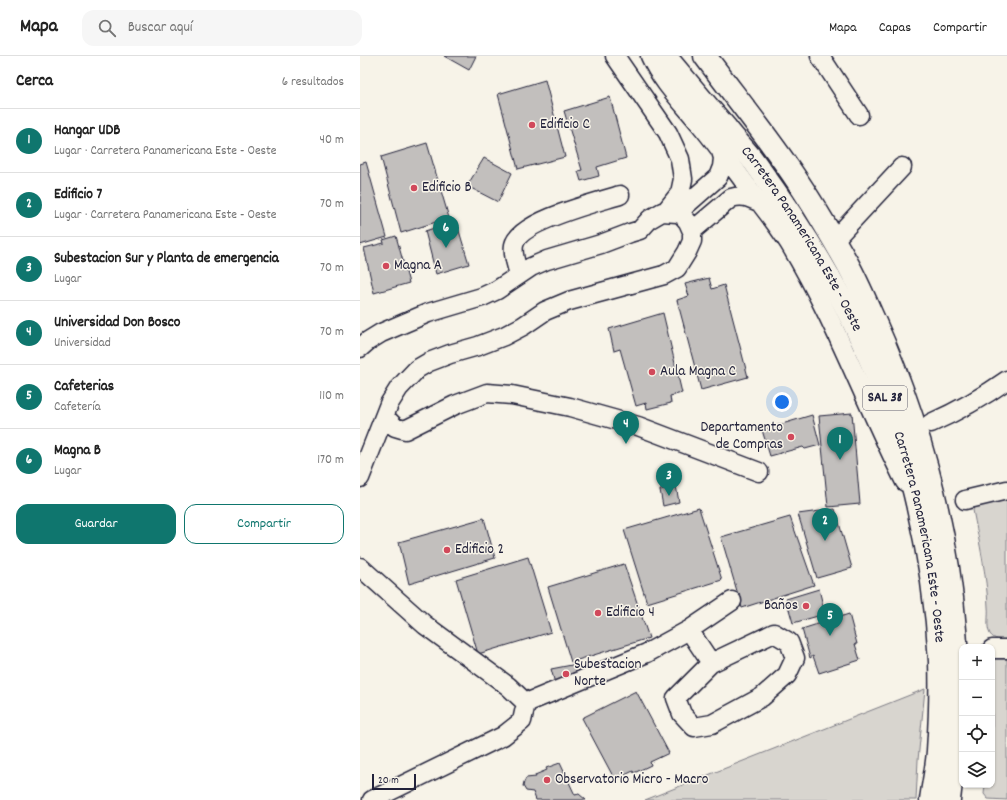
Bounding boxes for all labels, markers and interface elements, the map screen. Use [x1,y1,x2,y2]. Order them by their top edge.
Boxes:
search box [82,10,362,46]
text: Mapa [20,14,58,41]
icon: search [96,17,118,39]
text: Buscar aquí [128,17,193,39]
text: Mapa [829,18,857,38]
text: Capas [879,18,911,38]
text: Compartir [933,18,987,38]
text: Cerca [16,70,53,94]
text: 6 resultados [282,73,344,92]
place label: Edificio C [540,114,590,136]
text: Hangar UDB [54,120,120,142]
marker: Edificio C [527,120,537,130]
text: 1 [28,131,30,150]
text: 40 m [320,131,344,150]
text: Lugar · Carretera Panamericana Este - Oeste [54,142,277,161]
street label: Carretera Panamericana Este - Oeste [735,142,867,336]
place label: Edificio B [422,177,472,199]
marker: Edificio B [409,183,419,193]
text: Edificio 7 [54,184,102,206]
text: 2 [26,195,32,214]
text: 70 m [320,195,344,214]
text: Lugar · Carretera Panamericana Este - Oeste [54,206,277,225]
pin: 6 [433,215,459,248]
text: Subestacion Sur y Planta de emergencia [54,248,279,270]
place label: Magna A [394,255,442,277]
text: 3 [26,259,32,278]
text: 70 m [320,259,344,278]
marker: Magna A [381,261,391,271]
text: Lugar [54,270,82,289]
text: Universidad Don Bosco [54,312,181,334]
text: 4 [26,323,32,342]
text: 70 m [320,323,344,342]
text: Universidad [54,334,111,353]
place label: Aula Magna C [660,361,736,383]
marker: Aula Magna C [647,367,657,377]
text: Cafeterias [54,376,114,398]
road number: SAL 38 [863,386,907,410]
text: 5 [26,387,32,406]
text: 110 m [319,387,344,406]
your location [772,392,792,412]
text: Cafetería [54,398,101,417]
pin: 4 [613,411,639,444]
place label: Departamento de Compras [701,417,783,456]
pin: 1 [827,427,853,460]
street label: Carretera Panamericana Este - Oeste [887,429,950,644]
marker: Departamento de Compras [786,432,796,442]
text: Magna B [54,440,101,462]
text: 6 [26,451,32,470]
text: 170 m [317,451,344,470]
text: Lugar [54,462,82,481]
pin: 3 [656,463,682,496]
button: Guardar [16,504,176,544]
button: Compartir [184,504,344,544]
pin: 2 [812,508,838,541]
place label: Edificio 2 [455,539,504,561]
marker: Edificio 2 [442,545,452,555]
place label: Baños [764,595,798,617]
marker: Baños [801,601,811,611]
place label: Edificio 4 [606,602,655,624]
pin: 5 [817,603,843,636]
marker: Edificio 4 [593,608,603,618]
map controls [959,644,995,788]
button: + [959,644,995,680]
place label: Subestacion Norte [574,654,642,693]
marker: Subestacion Norte [561,669,571,679]
button: − [959,680,995,716]
button: locate [959,716,995,752]
button: layers [959,752,995,788]
place label: Observatorio Micro - Macro [555,769,709,791]
scale bar [372,772,416,791]
text: 20 m [378,773,399,789]
marker: Observatorio Micro - Macro [542,775,552,785]

